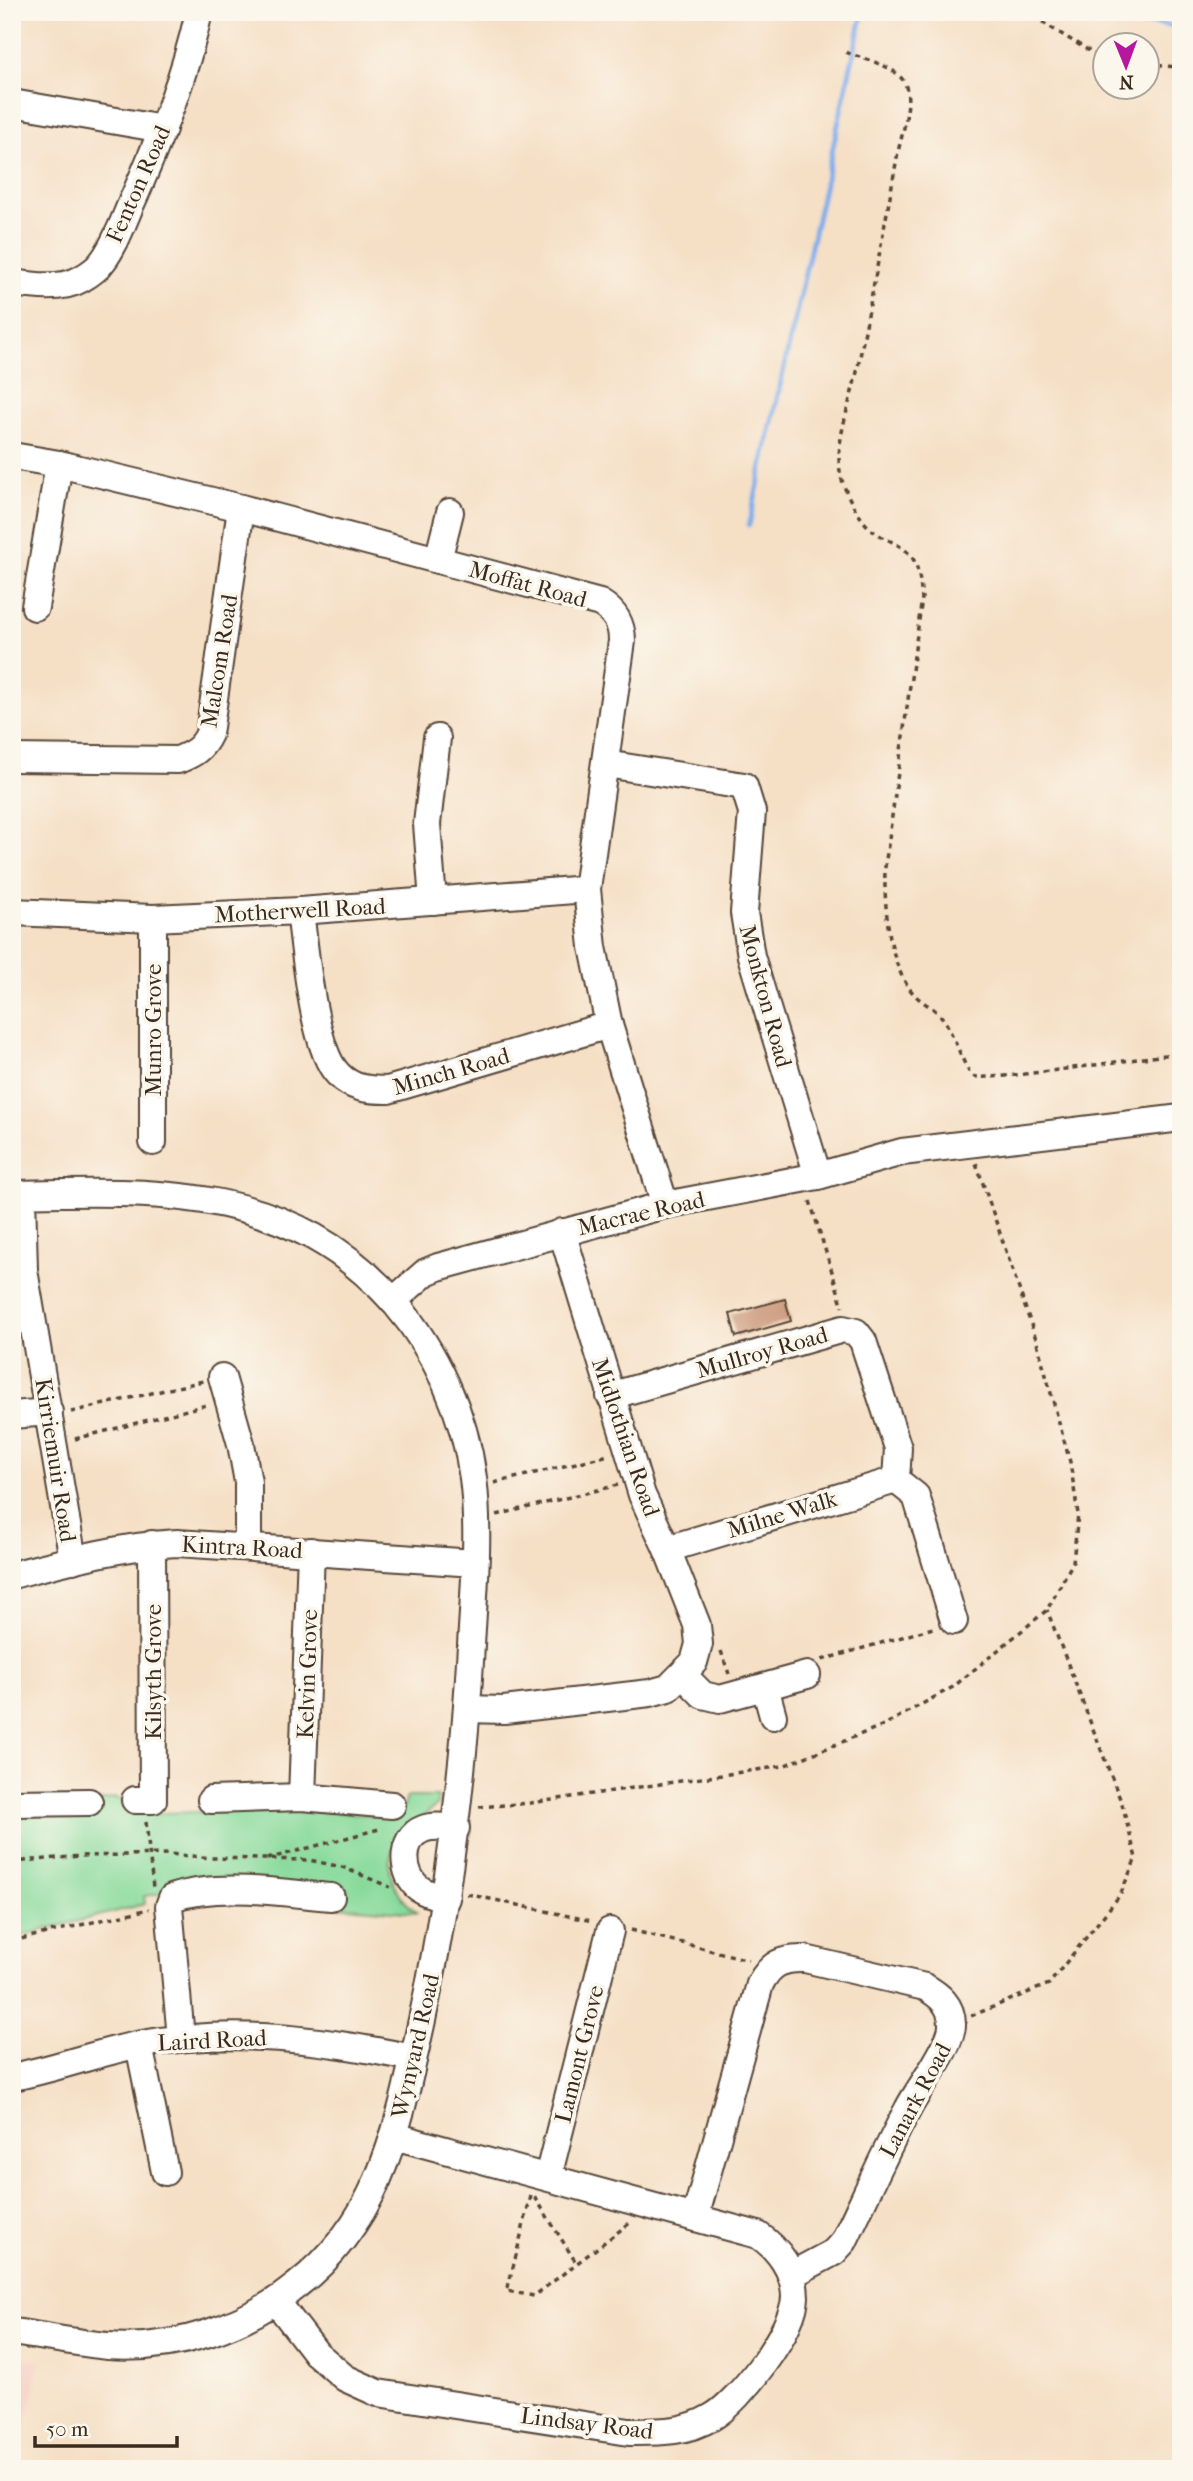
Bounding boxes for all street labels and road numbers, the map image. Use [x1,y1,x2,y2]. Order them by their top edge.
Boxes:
street label: Fenton Road [100,121,177,247]
street label: Moffat Road [466,556,590,613]
street label: Malcom Road [196,592,243,730]
street label: Motherwell Road [214,893,387,928]
street label: Monkton Road [733,922,798,1071]
street label: Munro Grove [140,964,167,1096]
street label: Minch Road [390,1042,513,1101]
street label: Macrae Road [575,1186,708,1241]
street label: Mullroy Road [693,1321,831,1384]
street label: Midlothian Road [586,1354,665,1520]
street label: Kirriemuir Road [29,1376,82,1544]
street label: Milne Walk [724,1485,842,1544]
street label: Kintra Road [181,1531,304,1564]
street label: Kilsyth Grove [140,1604,167,1740]
street label: Kelvin Grove [292,1609,323,1739]
street label: Wynyard Road [386,1971,445,2122]
street label: Lamont Grove [549,1982,610,2126]
street label: Laird Road [157,2024,268,2057]
street label: Lanark Road [874,2038,957,2162]
street label: Lindsay Road [519,2402,655,2445]

